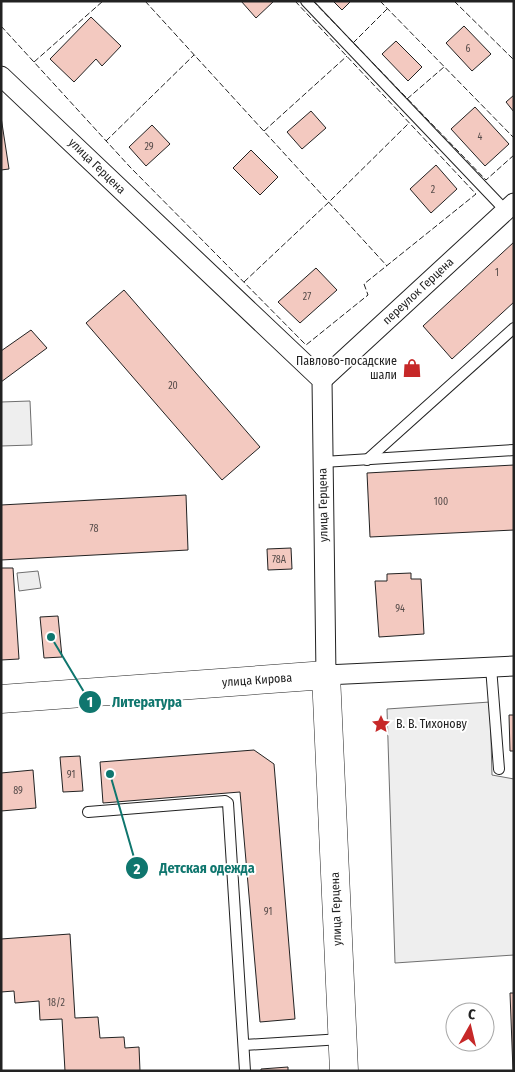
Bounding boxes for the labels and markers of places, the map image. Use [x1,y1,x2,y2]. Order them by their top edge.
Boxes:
place label: Павлово-посадские шали [296,354,397,382]
shop icon: Павлово-посадские шали [401,357,423,379]
callout: Литература [77,687,192,716]
place icon: В. В. Тихонову [370,713,392,735]
place label: В. В. Тихонову [396,717,468,731]
callout: Детская одежда [124,854,264,883]

